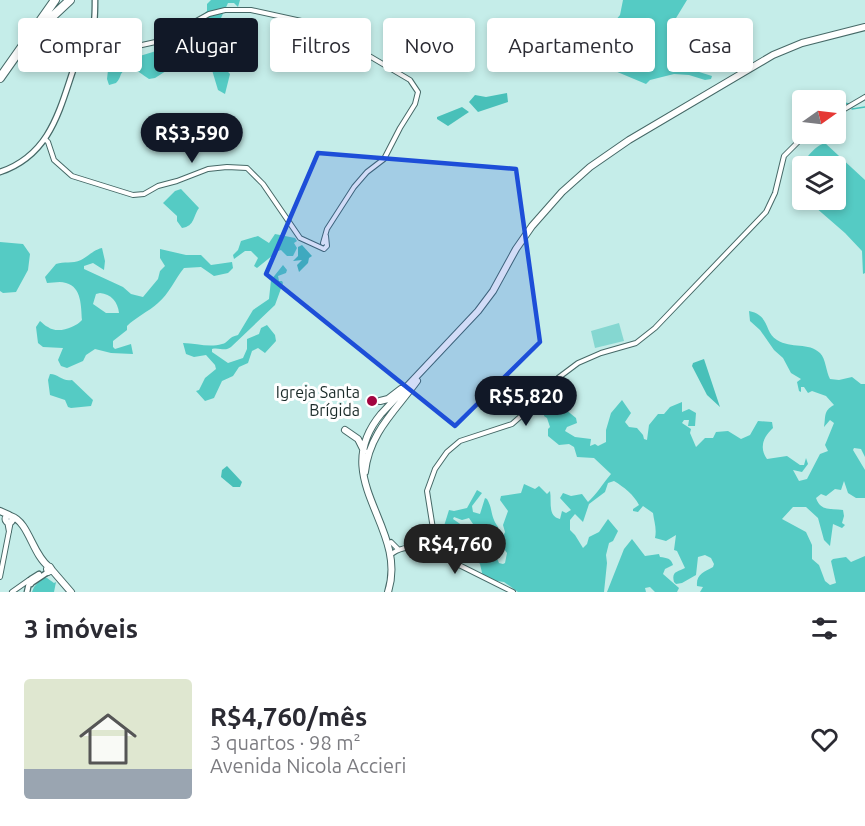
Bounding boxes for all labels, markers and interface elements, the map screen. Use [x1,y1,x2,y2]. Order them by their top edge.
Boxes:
chip: Comprar [18,18,142,72]
chip: Alugar [154,18,258,72]
chip: Filtros [270,18,371,72]
chip: Novo [383,18,475,72]
chip: Apartamento [487,18,655,72]
chip: Casa [667,18,753,72]
north arrow [792,90,846,144]
map controls [792,90,846,210]
pin: R$3,590 [137,113,247,164]
text: R$3,590 [155,121,229,144]
button: layers [792,156,846,210]
pin: R$5,820 [471,376,581,427]
place label: Igreja Santa Brígida [276,383,360,419]
text: R$5,820 [489,384,563,407]
marker: Igreja Santa Brígida [365,394,379,408]
pin: R$4,760 [400,524,510,575]
text: R$4,760 [418,532,492,555]
icon: filters [808,612,841,645]
text: 3 imóveis [24,614,138,643]
text: R$4,760/mês [210,702,367,731]
icon: home [72,703,144,775]
icon: heart [808,723,841,756]
text: 3 quartos · 98 m² [210,731,361,754]
text: Avenida Nicola Accieri [210,754,406,777]

